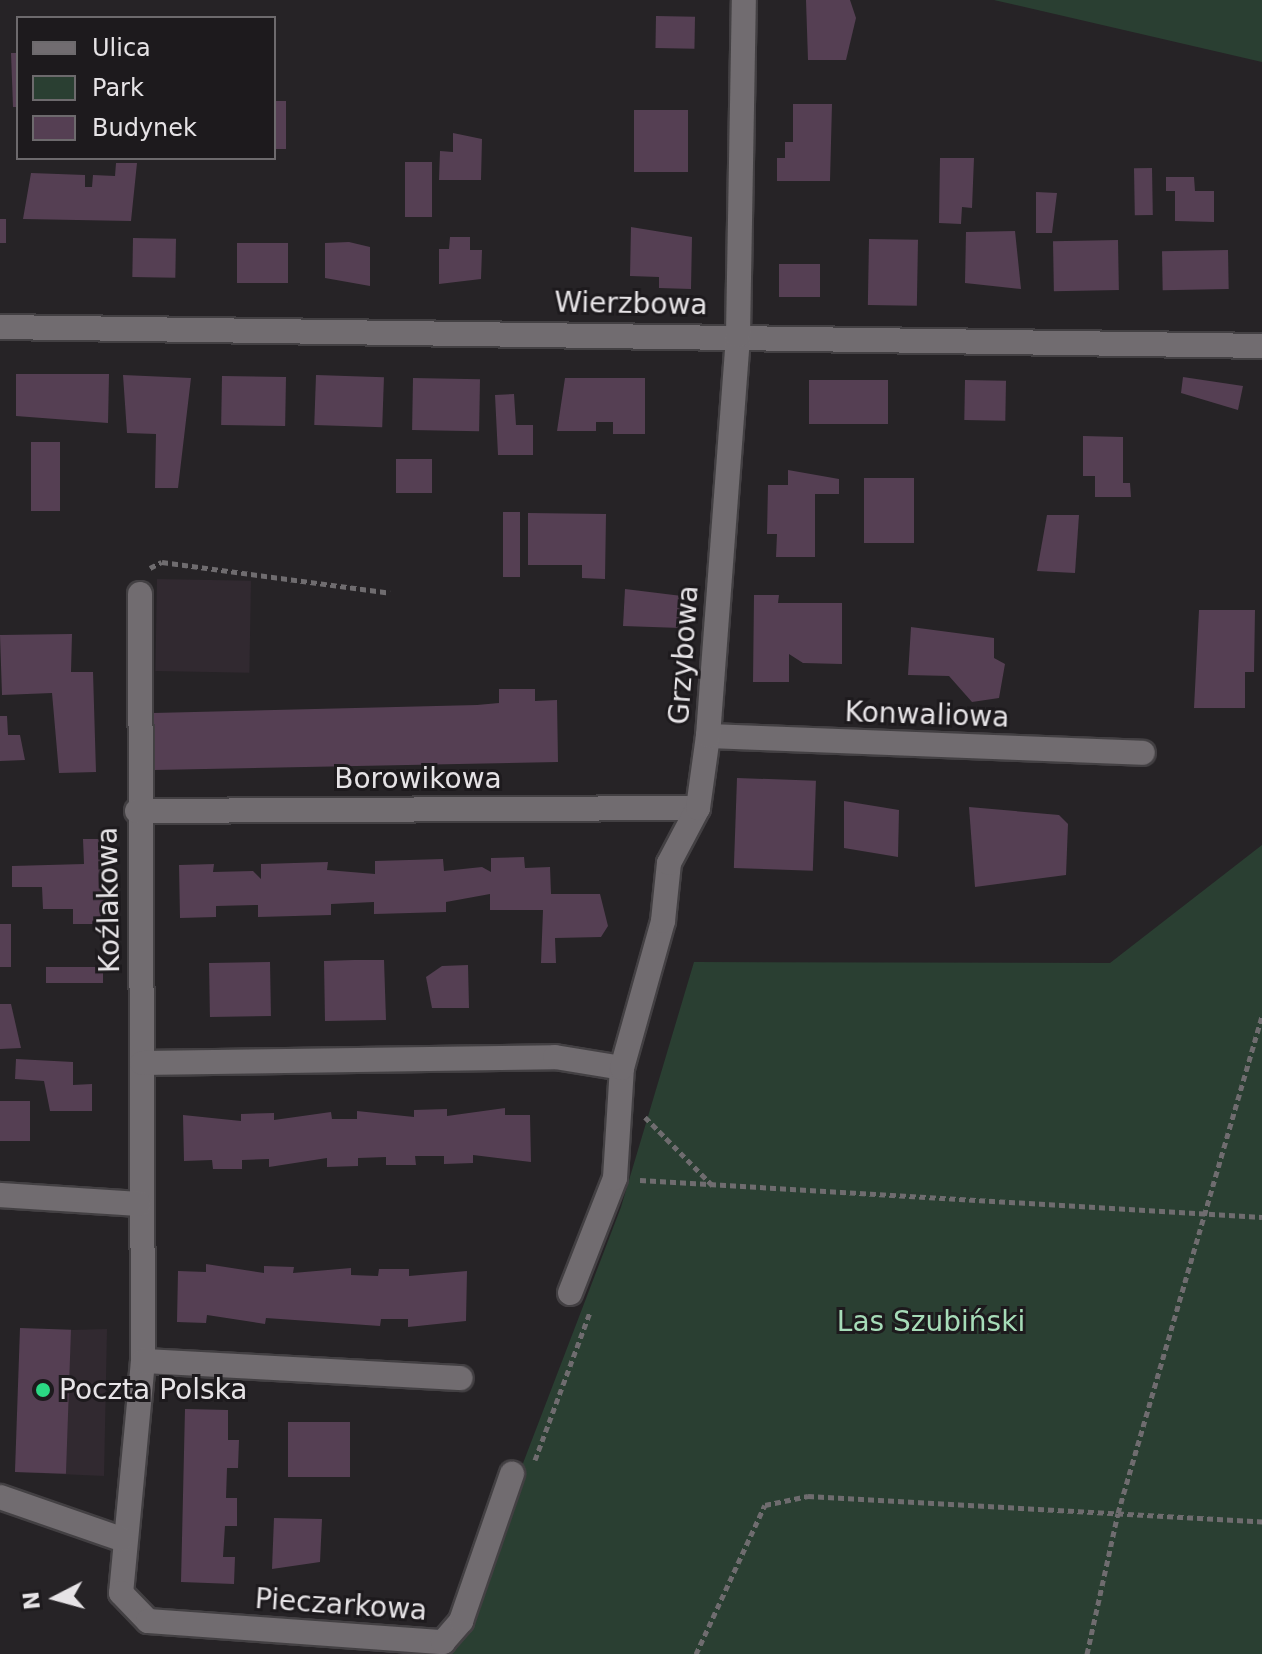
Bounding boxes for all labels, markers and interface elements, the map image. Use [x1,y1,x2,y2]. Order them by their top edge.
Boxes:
legend [16,16,276,160]
text: Ulica [92,34,151,62]
text: Park [92,74,144,102]
text: Budynek [92,114,197,142]
street label: Wierzbowa [554,286,708,322]
street label: Grzybowa [662,584,706,726]
street label: Konwaliowa [844,695,1010,735]
street label: Borowikowa [334,762,502,796]
street label: Koźlakowa [91,827,127,973]
park label: Las Szubiński [837,1305,1025,1339]
place label: Poczta Polska [59,1373,247,1407]
marker: Poczta Polska [34,1381,52,1399]
north arrow [16,1558,96,1638]
street label: Pieczarkowa [254,1582,428,1628]
text: N [18,1590,45,1611]

